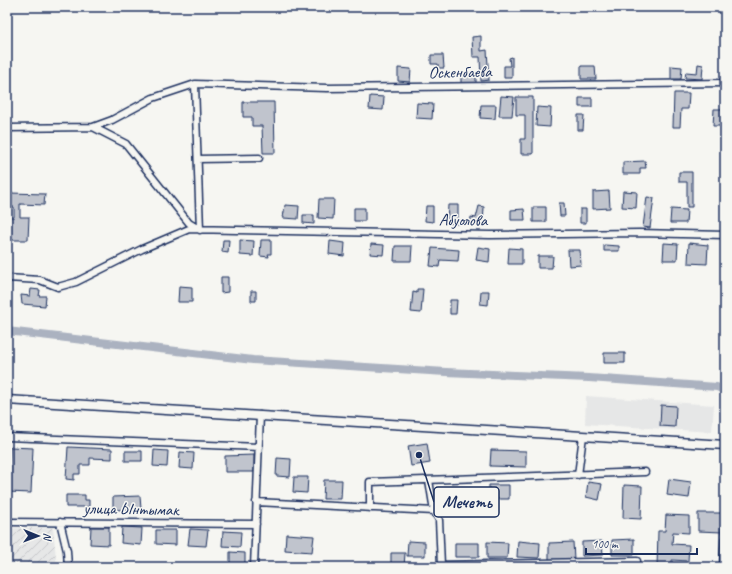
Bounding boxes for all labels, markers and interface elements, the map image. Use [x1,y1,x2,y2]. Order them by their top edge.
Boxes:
street label: Оскенбаева [428,61,493,83]
street label: Абуолова [439,209,489,231]
callout: Мечеть [434,487,499,517]
text: Мечеть [442,491,494,513]
street label: улица Ынтымак [82,498,181,520]
north arrow [18,516,58,556]
scale bar [586,530,697,556]
text: N [41,533,55,542]
text: 100 m [592,536,619,552]

